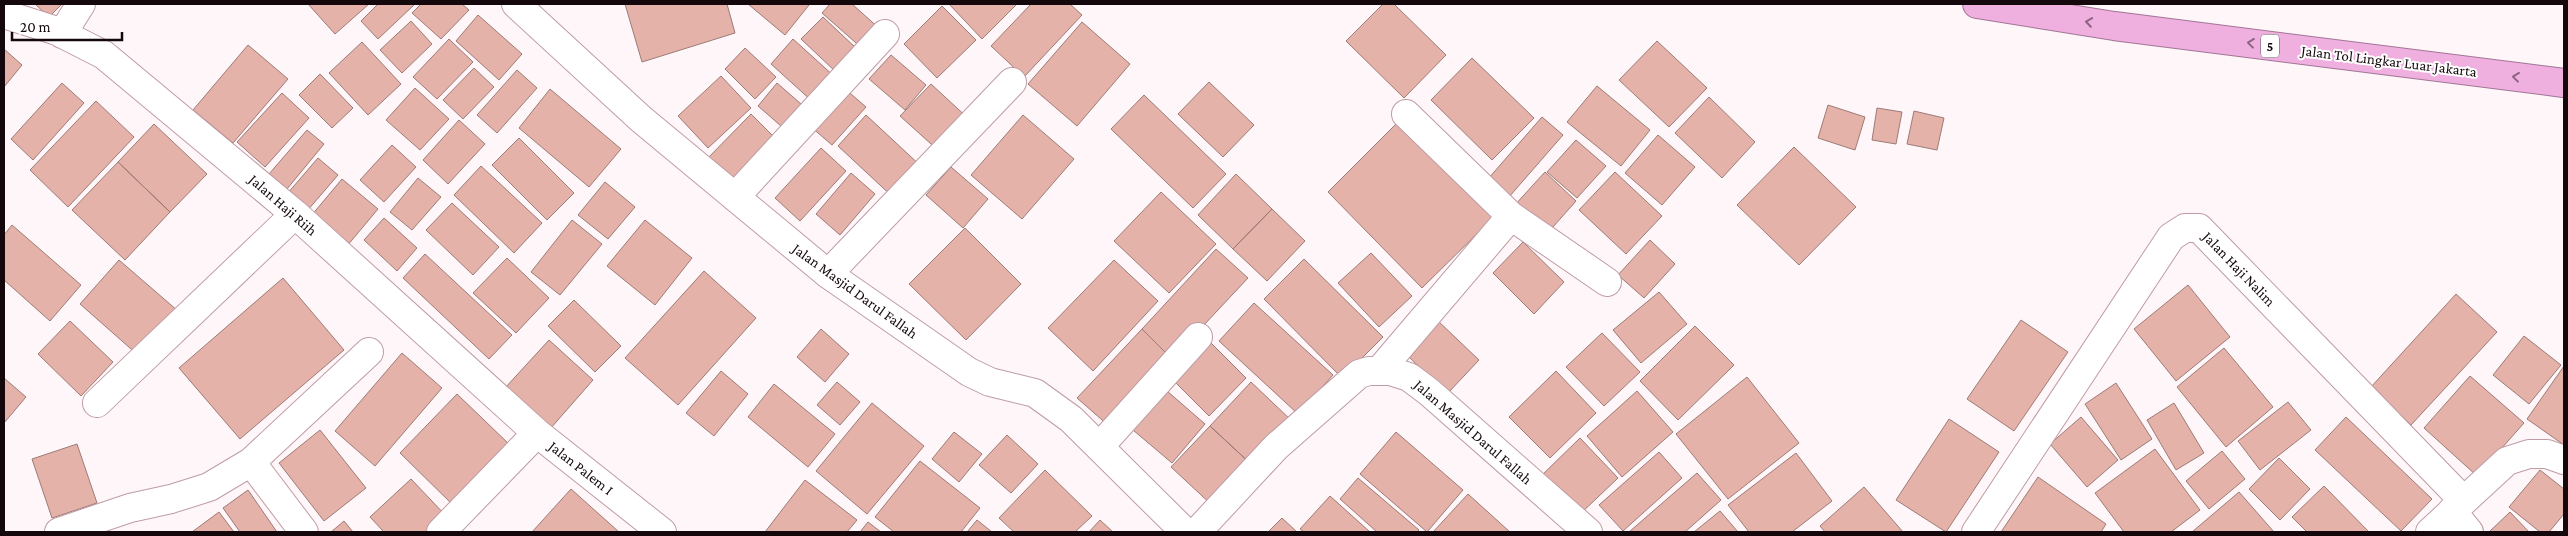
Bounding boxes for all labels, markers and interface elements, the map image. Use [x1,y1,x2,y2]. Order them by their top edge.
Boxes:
scale bar [12,10,122,42]
one-way arrow [2085,18,2094,28]
text: 20 m [20,19,51,35]
road number: 5 [2261,34,2279,58]
one-way arrow [2246,39,2255,49]
street label: Jalan Tol Lingkar Luar Jakarta [2298,42,2478,81]
one-way arrow [2512,72,2520,83]
street label: Jalan Haji Riih [244,170,320,240]
street label: Jalan Haji Nalim [2197,227,2278,310]
street label: Jalan Masjid Darul Fallah [787,239,921,343]
street label: Jalan Masjid Darul Fallah [1409,375,1535,488]
street label: Jalan Palem I [543,437,616,499]

